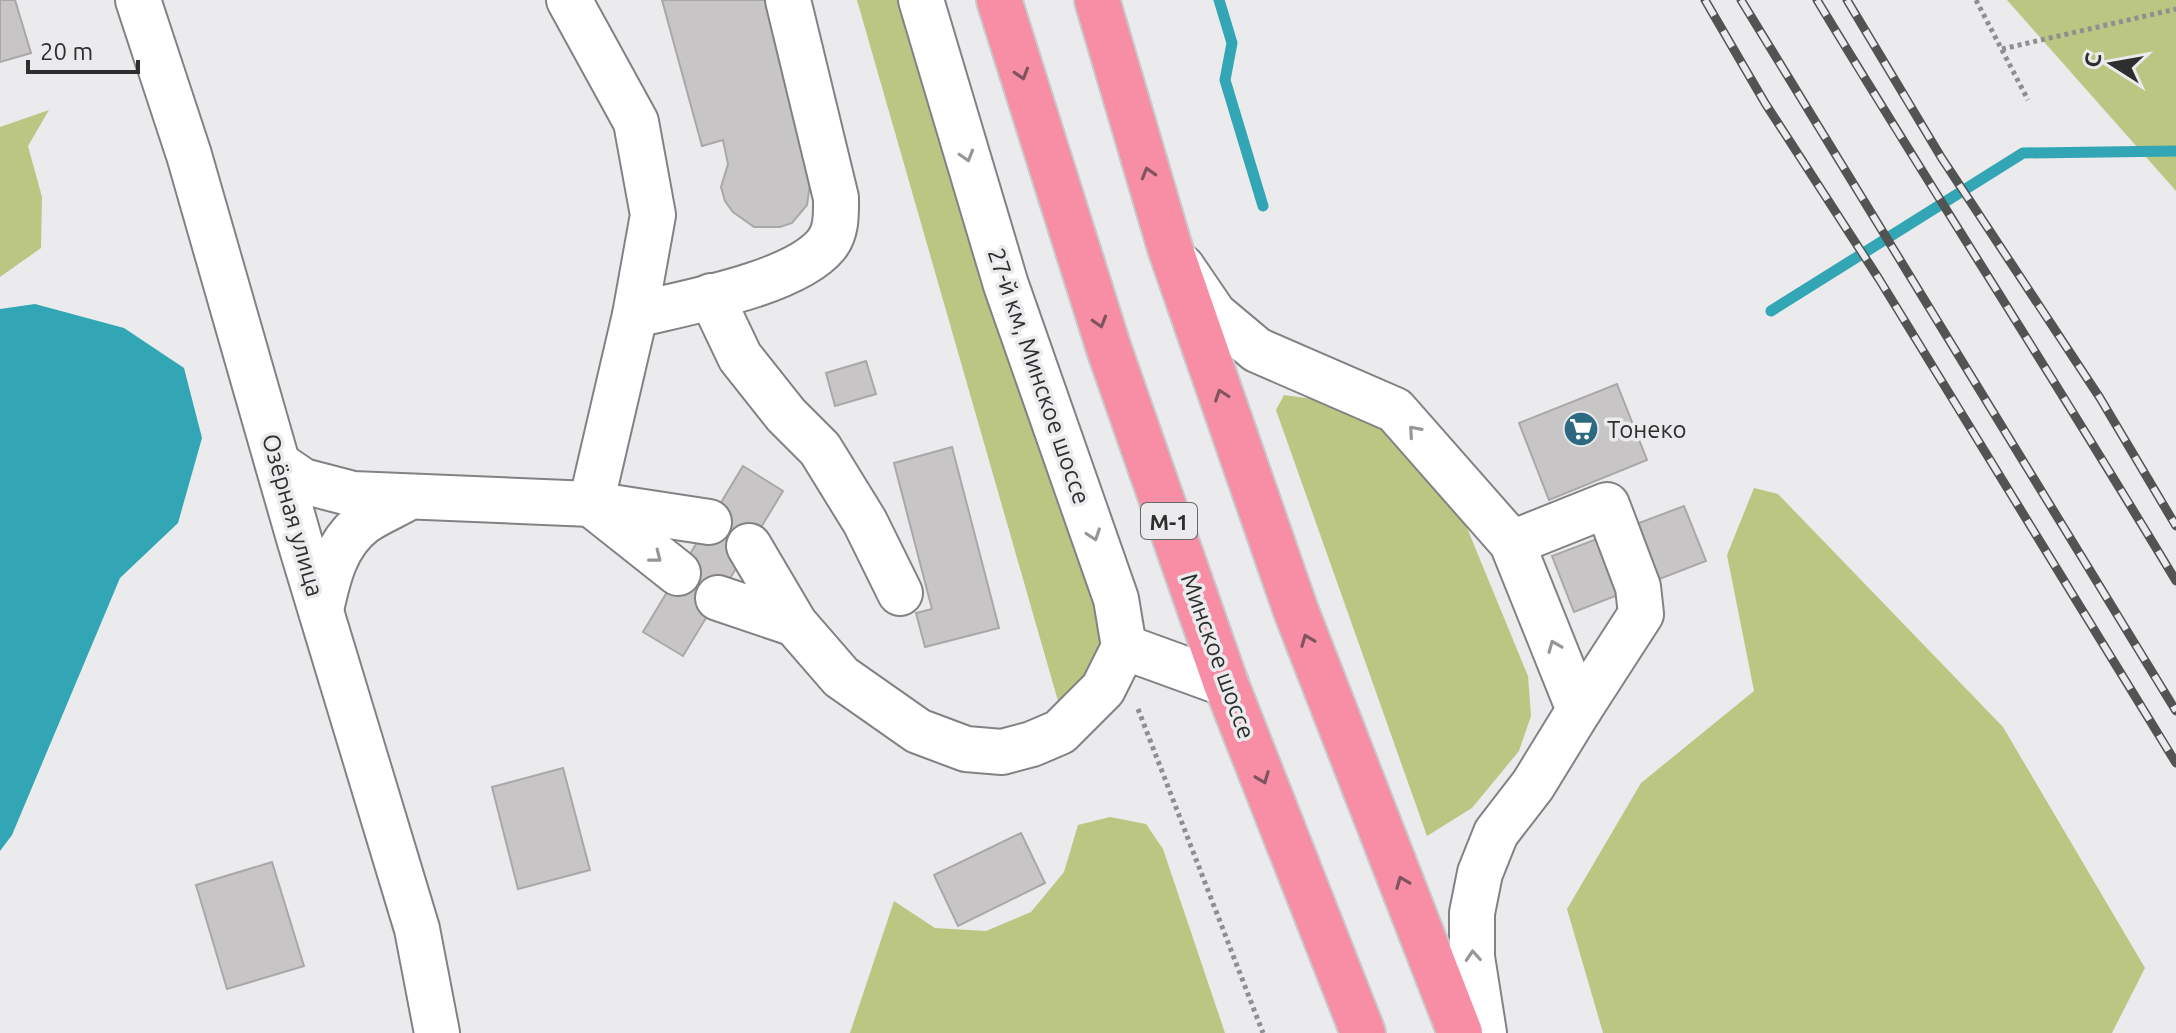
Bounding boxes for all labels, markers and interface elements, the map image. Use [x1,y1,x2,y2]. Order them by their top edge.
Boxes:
scale bar [28,24,138,74]
north arrow [2072,24,2152,104]
text: 20 m [40,38,93,65]
text: С [2078,51,2105,69]
one-way arrow [1013,67,1029,81]
one-way arrow [958,148,974,162]
one-way arrow [1141,167,1157,181]
street label: 27-й км, Минское шоссе [982,244,1096,508]
one-way arrow [1091,315,1107,329]
one-way arrow [1214,388,1230,402]
supermarket icon: Тонеко [1562,410,1600,448]
place label: Тонеко [1607,416,1686,443]
one-way arrow [1410,426,1424,441]
street label: Озёрная улица [257,431,329,599]
road number: М-1 [1141,503,1197,539]
one-way arrow [1084,527,1100,541]
one-way arrow [647,547,662,561]
street label: Минское шоссе [1176,570,1260,742]
one-way arrow [1300,634,1317,648]
one-way arrow [1547,640,1564,654]
one-way arrow [1253,770,1270,784]
one-way arrow [1395,876,1411,890]
one-way arrow [1465,949,1482,962]

